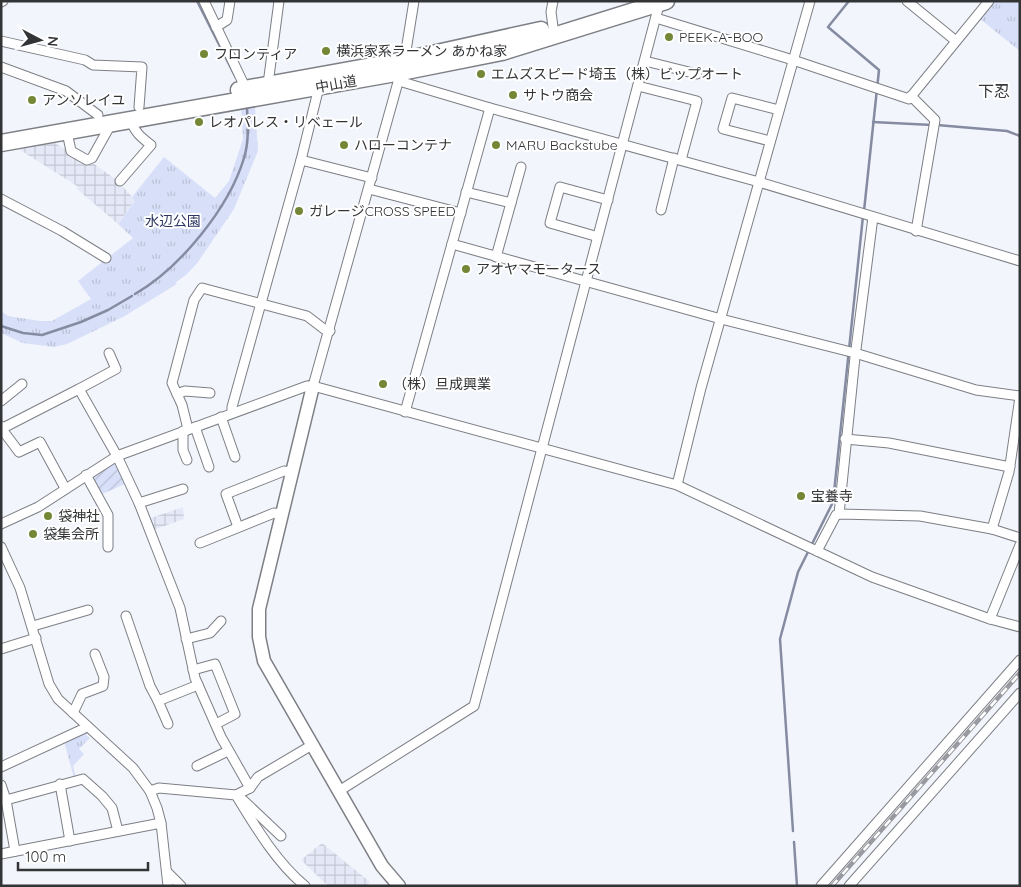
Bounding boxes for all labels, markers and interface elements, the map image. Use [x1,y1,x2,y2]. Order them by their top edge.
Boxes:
north arrow [15,15,65,65]
place label: PEEK-A-BOO [679,28,764,46]
marker: PEEK-A-BOO [663,31,675,43]
text: N [43,35,62,47]
place label: 横浜家系ラーメン あかね家 [336,42,507,60]
place label: フロンティア [214,45,297,63]
marker: 横浜家系ラーメン あかね家 [320,45,332,57]
marker: フロンティア [198,48,210,60]
place label: エムズスピード埼玉（株）ビップオート [491,65,743,83]
marker: エムズスピード埼玉（株）ビップオート [475,68,487,80]
street label: 中山道 [314,71,358,97]
district label: 下忍 [978,81,1010,101]
place label: サトウ商会 [523,86,593,104]
marker: サトウ商会 [507,89,519,101]
place label: アンソレイユ [42,91,125,109]
marker: アンソレイユ [26,94,38,106]
place label: レオパレス・リベェール [209,113,363,131]
marker: レオパレス・リベェール [193,116,205,128]
place label: ハローコンテナ [354,136,452,154]
place label: MARU Backstube [506,136,618,154]
marker: ハローコンテナ [338,139,350,151]
marker: MARU Backstube [490,139,502,151]
place label: ガレージCROSS SPEED [309,202,456,220]
marker: ガレージCROSS SPEED [293,205,305,217]
park label: 水辺公園 [145,212,201,230]
place label: アオヤマモータース [476,260,601,278]
marker: アオヤマモータース [460,263,472,275]
place label: （株）旦成興業 [393,375,491,393]
marker: （株）旦成興業 [377,378,389,390]
place label: 宝養寺 [811,487,853,505]
marker: 宝養寺 [795,490,807,502]
place label: 袋神社 [58,507,100,525]
marker: 袋神社 [42,510,54,522]
place label: 袋集会所 [43,525,99,543]
marker: 袋集会所 [27,528,39,540]
scale bar [18,840,148,872]
text: 100 m [25,847,66,866]

